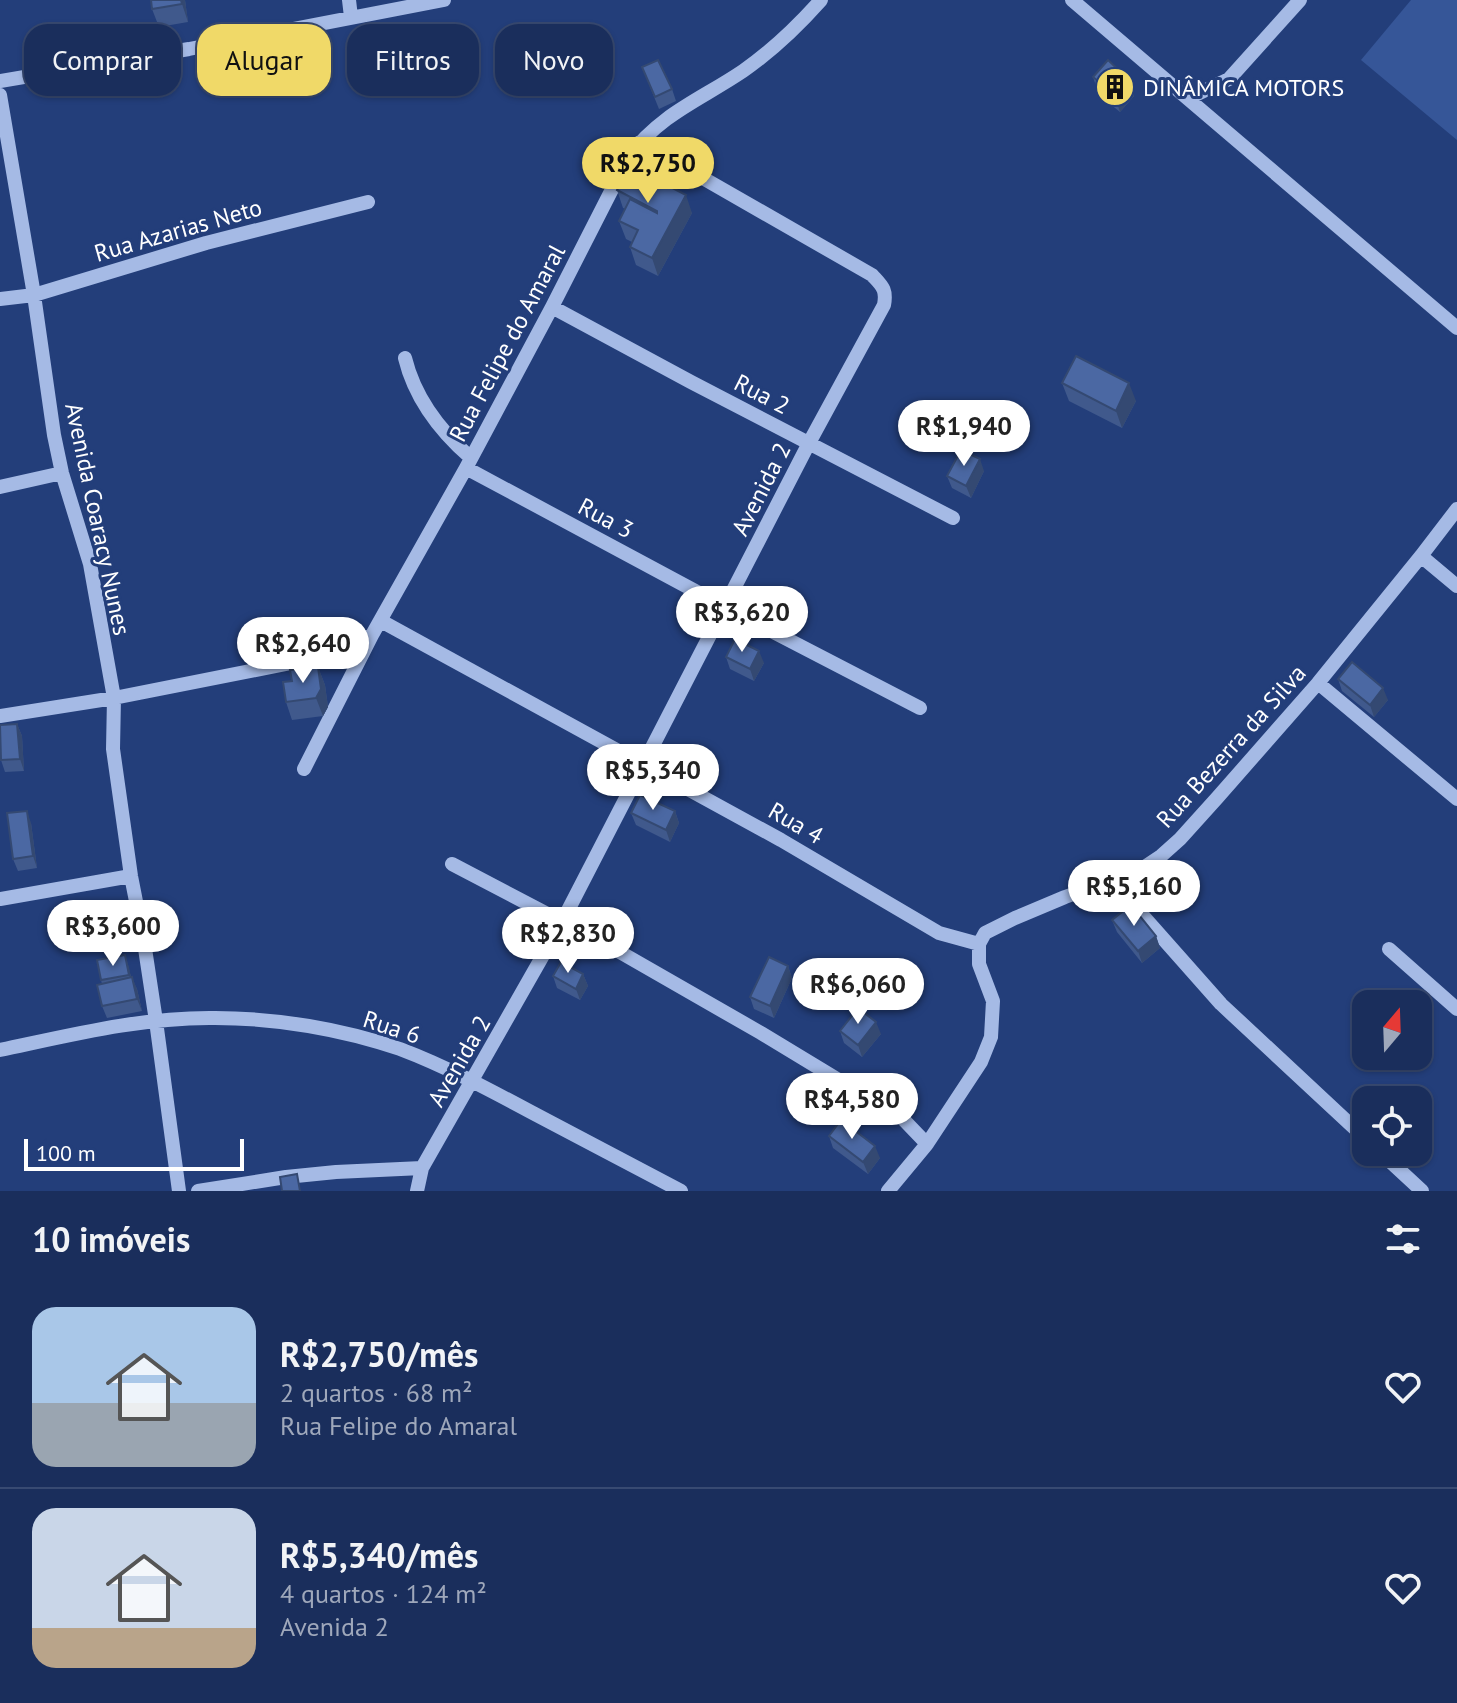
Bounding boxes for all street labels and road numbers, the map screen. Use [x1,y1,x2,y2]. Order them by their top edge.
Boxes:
street label: Rua Azarias Neto [91,191,265,269]
street label: Rua Felipe do Amaral [442,239,572,447]
street label: Rua 2 [729,367,795,421]
street label: Avenida Coaracy Nunes [58,400,138,638]
street label: Avenida 2 [724,437,798,541]
street label: Rua 3 [573,491,639,545]
street label: Rua Bezerra da Silva [1149,658,1313,834]
street label: Rua 4 [763,795,829,851]
street label: Rua 6 [359,1003,425,1051]
street label: Avenida 2 [420,1010,498,1112]

